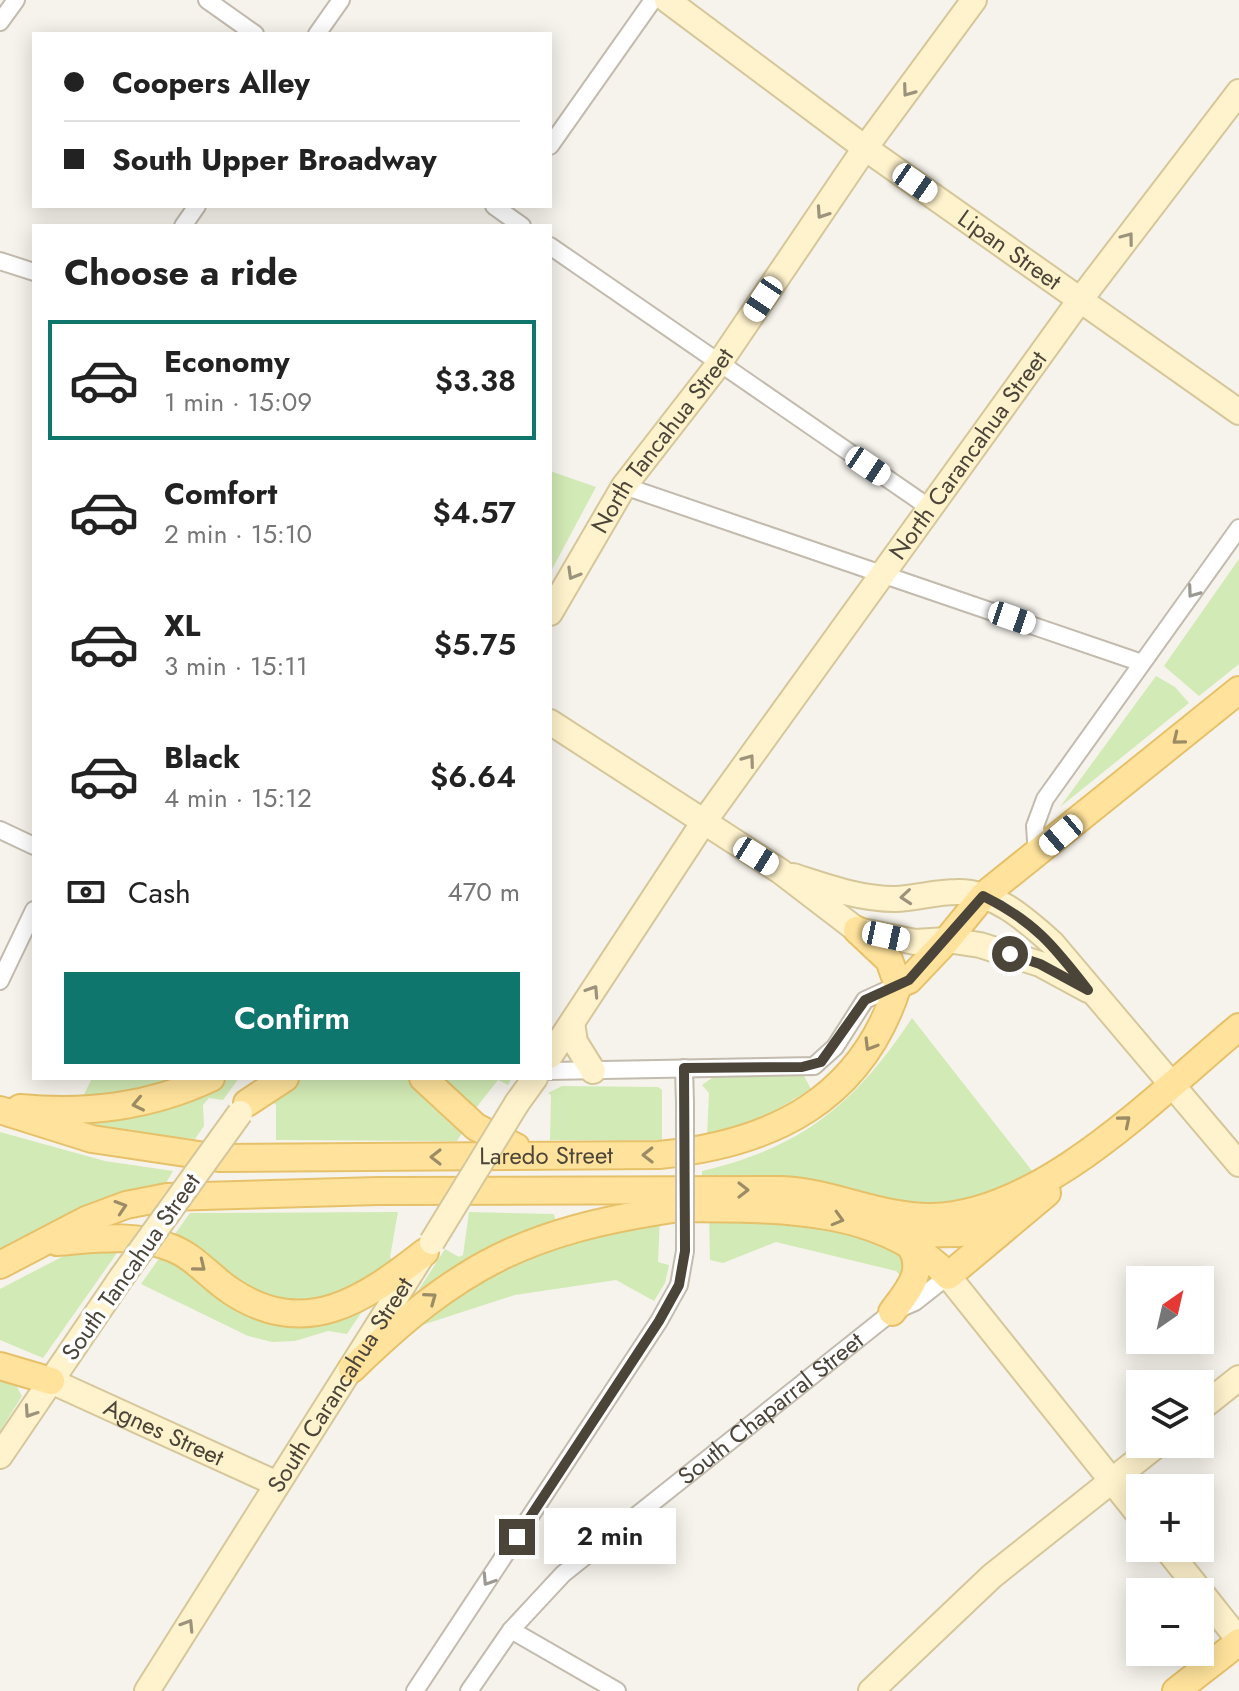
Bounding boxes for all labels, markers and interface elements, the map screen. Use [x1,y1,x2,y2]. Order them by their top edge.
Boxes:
text: Coopers Alley [112,61,310,104]
one-way arrow [903,82,917,97]
text: South Upper Broadway [112,138,437,181]
car [888,159,942,207]
street label: Lipan Street [951,201,1069,298]
one-way arrow [816,204,831,218]
one-way arrow [1118,232,1132,247]
text: Choose a ride [64,246,298,298]
car [740,272,786,326]
text: Economy [164,340,290,383]
street label: North Tancahua Street [582,340,742,540]
street label: North Carancahua Street [880,343,1055,567]
icon: car [68,344,140,416]
text: $3.38 [435,359,516,402]
text: 1 min · 15:09 [164,383,312,421]
car [841,443,895,489]
text: Comfort [164,472,277,515]
icon: car [68,476,140,548]
text: $4.57 [432,491,516,534]
text: 2 min · 15:10 [164,515,312,553]
one-way arrow [567,565,583,580]
one-way arrow [1189,583,1203,597]
car [985,599,1039,637]
text: XL [164,604,200,647]
icon: car [68,608,140,680]
text: $5.75 [434,623,516,666]
text: 3 min · 15:11 [164,647,308,685]
one-way arrow [1173,729,1187,744]
text: Black [164,736,240,779]
icon: car [68,740,140,812]
one-way arrow [739,754,754,768]
text: $6.64 [430,755,516,798]
text: 4 min · 15:12 [164,779,312,817]
car [1035,810,1087,860]
car [729,833,783,879]
icon: cash [64,870,108,914]
text: Cash [128,871,191,914]
text: 470 m [448,873,520,911]
one-way arrow [899,888,912,905]
car [860,919,912,953]
route start [992,936,1028,972]
button: Confirm [64,972,520,1064]
one-way arrow [583,985,598,1000]
one-way arrow [865,1036,880,1051]
one-way arrow [131,1095,145,1112]
one-way arrow [1116,1116,1131,1131]
street label: Laredo Street [479,1137,613,1173]
one-way arrow [641,1147,654,1164]
one-way arrow [429,1148,442,1166]
street label: South Tancahua Street [53,1166,209,1367]
one-way arrow [737,1181,750,1199]
one-way arrow [113,1201,127,1217]
one-way arrow [831,1210,844,1226]
one-way arrow [190,1257,205,1271]
north arrow [1126,1266,1214,1354]
map controls [1126,1266,1214,1666]
street label: South Carancahua Street [259,1270,421,1499]
one-way arrow [423,1294,437,1308]
street label: South Chaparral Street [670,1323,871,1493]
button: layers [1126,1370,1214,1458]
street label: Agnes Street [98,1389,230,1475]
one-way arrow [25,1403,40,1417]
button: + [1126,1474,1214,1562]
callout: 2 min [545,1509,677,1565]
text: 2 min [577,1517,643,1555]
route end [499,1519,535,1555]
one-way arrow [483,1572,498,1586]
button: − [1126,1578,1214,1666]
one-way arrow [178,1619,194,1634]

